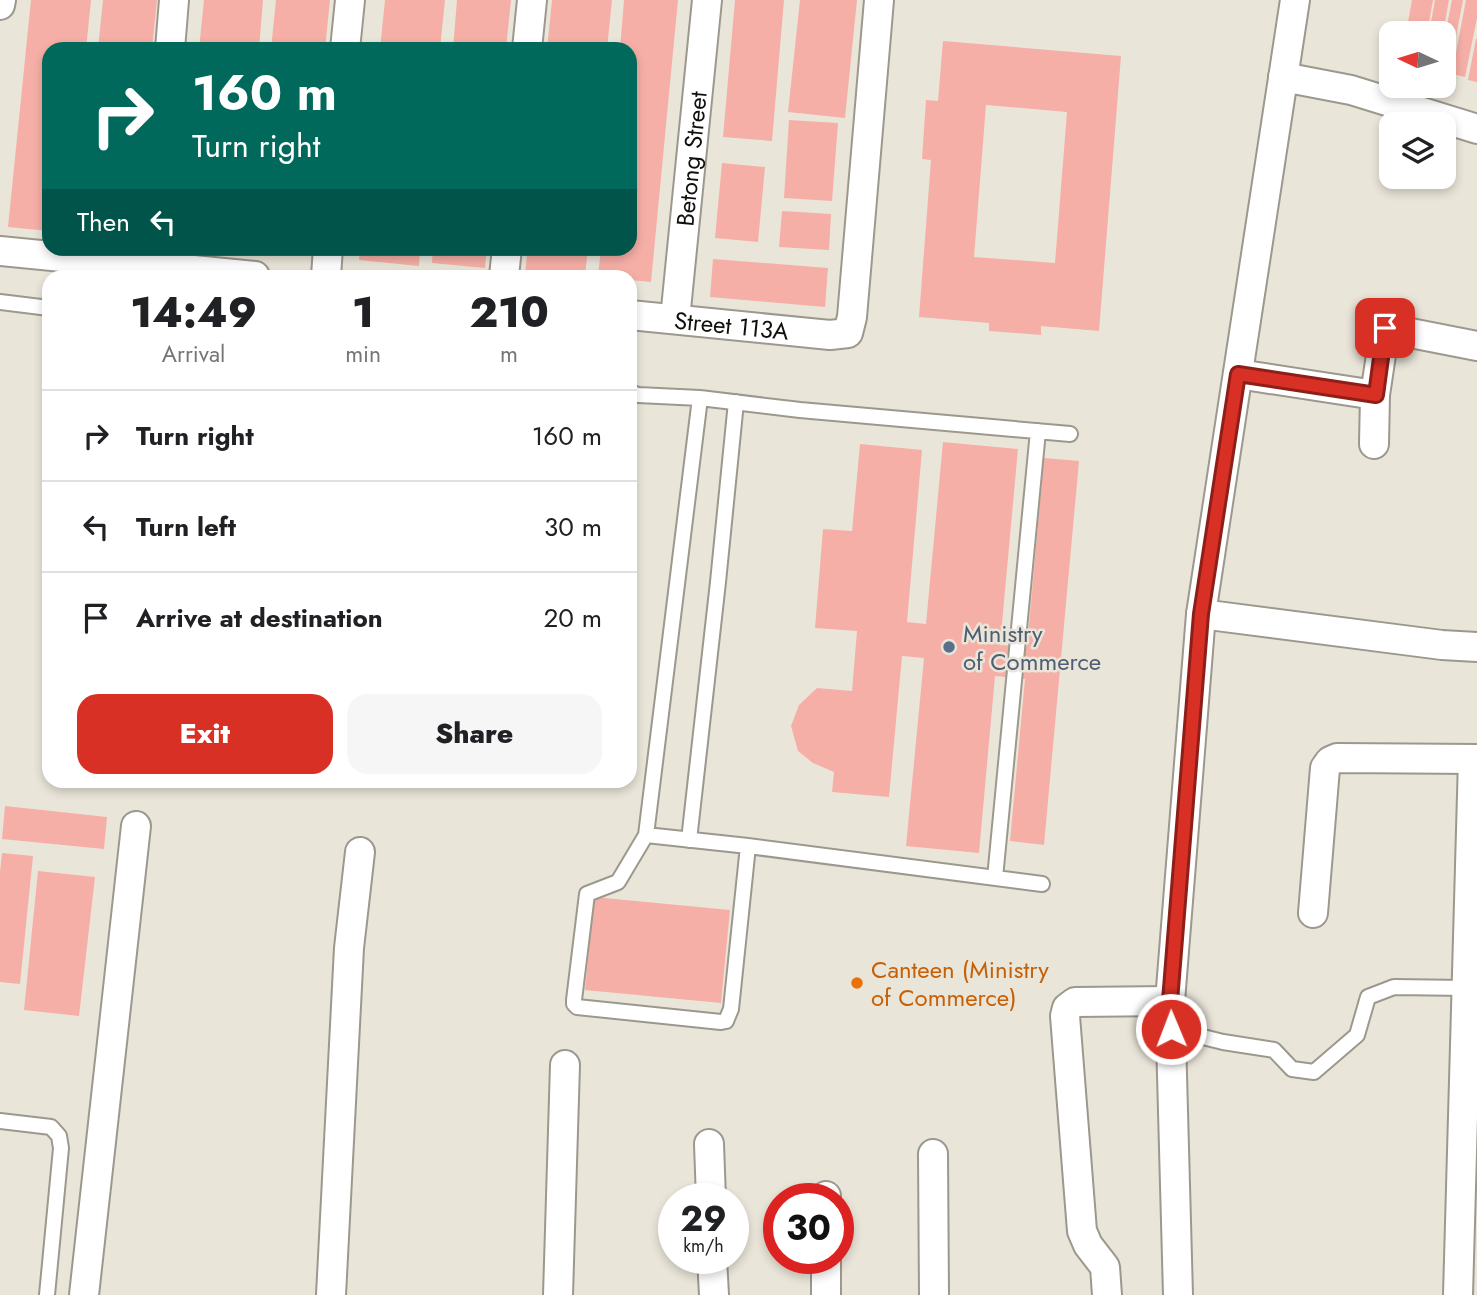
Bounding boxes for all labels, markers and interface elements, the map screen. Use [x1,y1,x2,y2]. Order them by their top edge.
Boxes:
north arrow [1379,21,1456,98]
map controls [1379,21,1456,189]
text: 160 m [192,58,337,128]
icon: right [77,70,168,161]
street label: Betong Street [667,89,715,228]
button: layers [1379,112,1456,189]
text: Turn right [192,123,321,169]
text: Then [77,203,130,241]
icon: left [144,203,182,241]
text: 14:49 [130,282,257,343]
text: 1 [352,282,374,343]
text: 210 [469,282,549,343]
pin [1355,298,1415,358]
street label: Street 113A [673,302,790,348]
icon: arrive [1366,309,1404,347]
text: Arrival [162,337,225,371]
text: min [345,337,381,371]
text: m [500,337,518,371]
icon: right [77,417,115,455]
text: Turn right [136,417,254,455]
text: 160 m [532,417,602,455]
icon: left [77,508,115,546]
text: Turn left [136,508,236,546]
text: 30 m [544,508,602,546]
icon: arrive [77,599,115,637]
text: Arrive at destination [136,599,383,637]
text: 20 m [544,599,602,637]
place label: Ministry of Commerce [963,616,1101,679]
marker: Ministry of Commerce [941,639,957,655]
button: Exit [77,694,333,774]
button: Share [347,694,602,774]
place label: Canteen (Ministry of Commerce) [871,952,1049,1015]
marker: Canteen (Ministry of Commerce) [849,975,865,991]
position arrow [1134,992,1208,1066]
speed limit sign: 30 [763,1183,854,1274]
text: 29 [680,1194,727,1244]
text: km/h [683,1233,724,1259]

